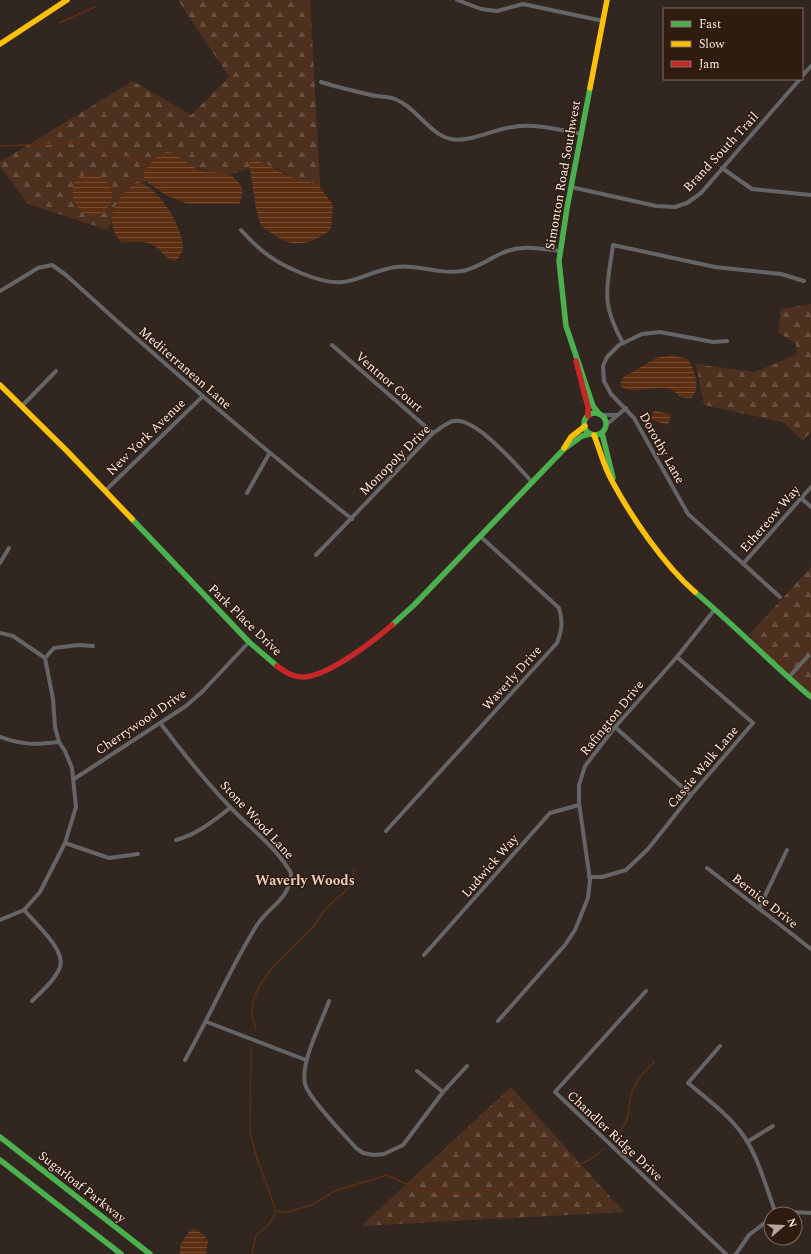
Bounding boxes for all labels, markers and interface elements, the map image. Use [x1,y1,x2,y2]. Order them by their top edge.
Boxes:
legend [663,8,803,80]
text: Fast [699,15,721,34]
text: Slow [699,35,725,54]
text: Jam [699,55,720,74]
street label: Simonton Road Southwest [540,98,586,251]
street label: Brand South Trail [679,107,764,197]
street label: Mediterranean Lane [134,322,236,414]
street label: Ventnor Court [351,347,428,417]
street label: New York Avenue [102,394,190,480]
street label: Dorothy Lane [634,408,690,488]
street label: Monopoly Drive [355,420,435,500]
street label: Ethereow Way [735,480,805,557]
street label: Park Place Drive [203,579,287,661]
street label: Waverly Drive [477,641,547,715]
street label: Rafington Drive [575,676,649,760]
street label: Cherrywood Drive [91,684,191,760]
street label: Cassie Walk Lane [663,721,743,813]
street label: Stone Wood Lane [215,776,299,864]
street label: Ludwick Way [457,829,524,902]
street label: Bernice Drive [728,869,802,933]
district label: Waverly Woods [255,870,355,891]
street label: Chandler Ridge Drive [562,1086,668,1186]
street label: Sugarloaf Parkway [34,1146,131,1228]
north arrow [763,1206,803,1246]
text: N [782,1216,801,1230]

